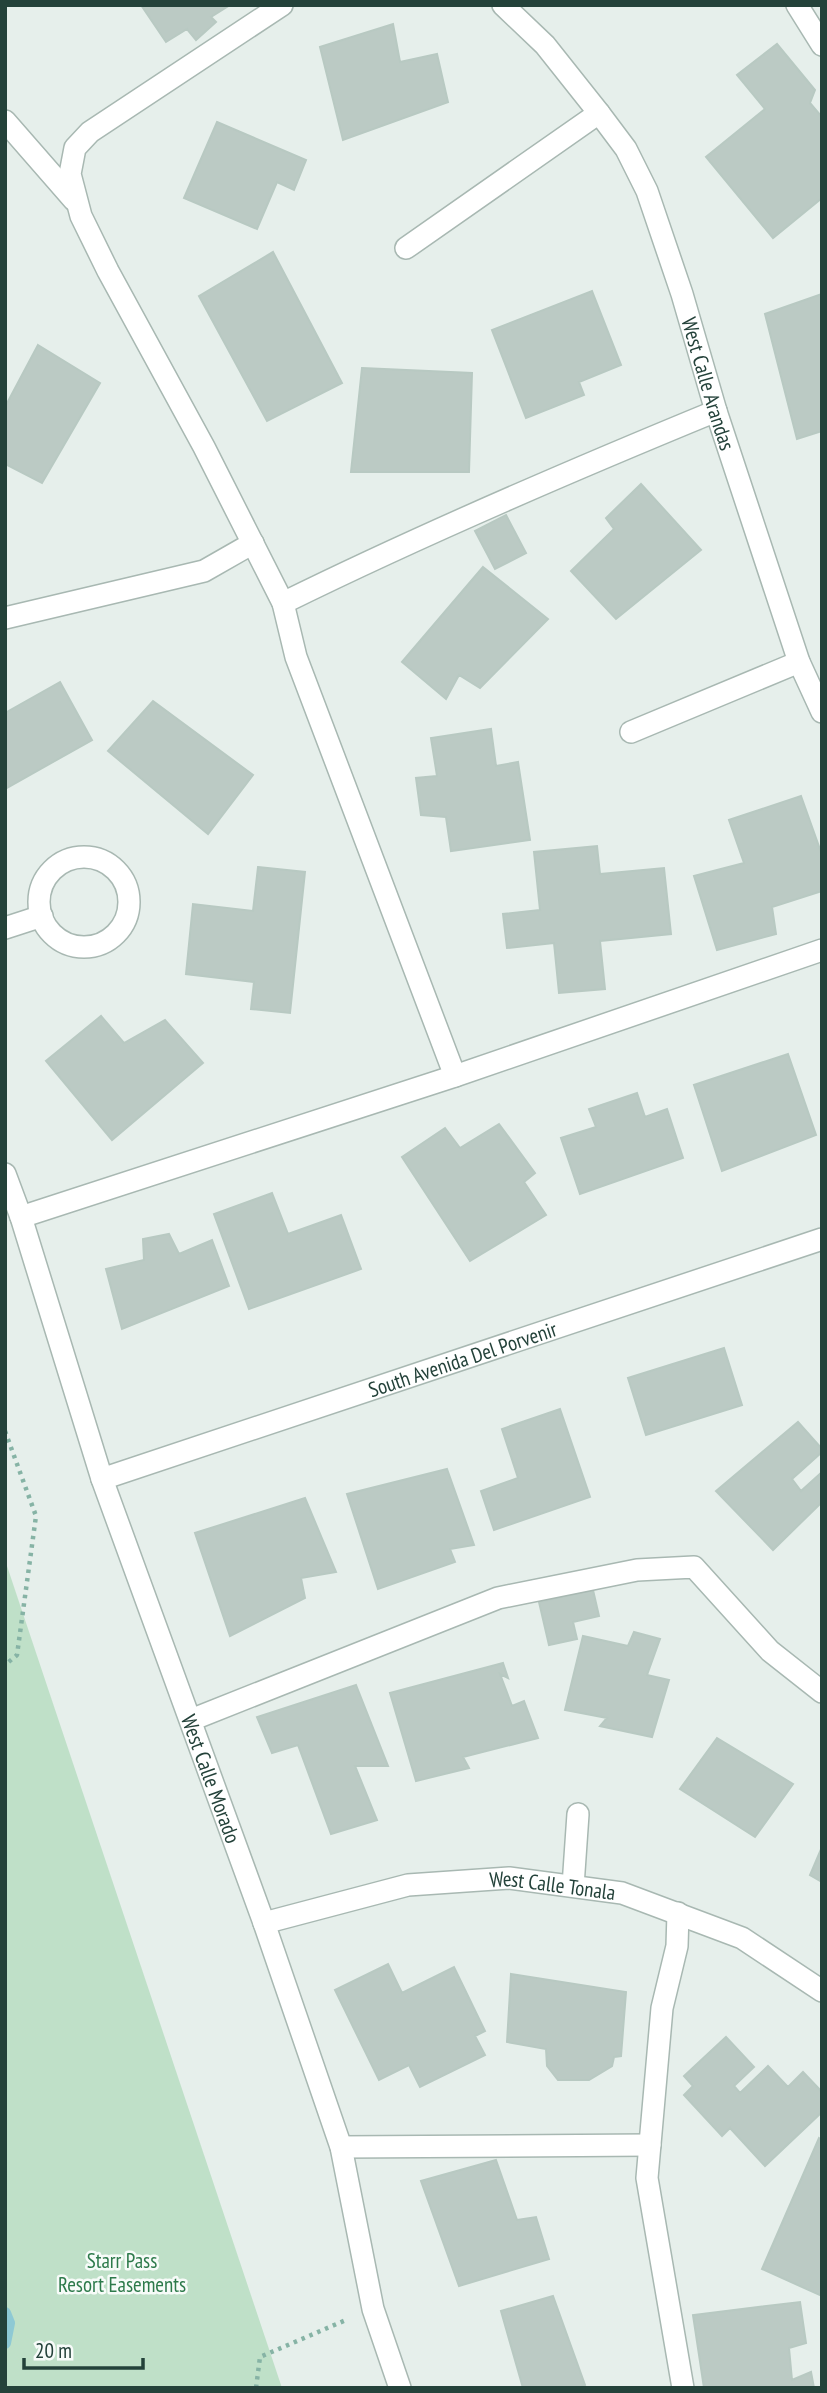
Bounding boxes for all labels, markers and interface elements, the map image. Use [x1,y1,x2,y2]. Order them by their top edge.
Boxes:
street label: West Calle Arandas [676,314,741,454]
street label: South Avenida Del Porvenir [365,1315,561,1403]
street label: West Calle Morado [175,1711,247,1847]
street label: West Calle Tonala [489,1864,617,1905]
park label: Starr Pass Resort Easements [58,2247,186,2298]
scale bar [24,2326,144,2370]
text: 20 m [35,2337,72,2364]

